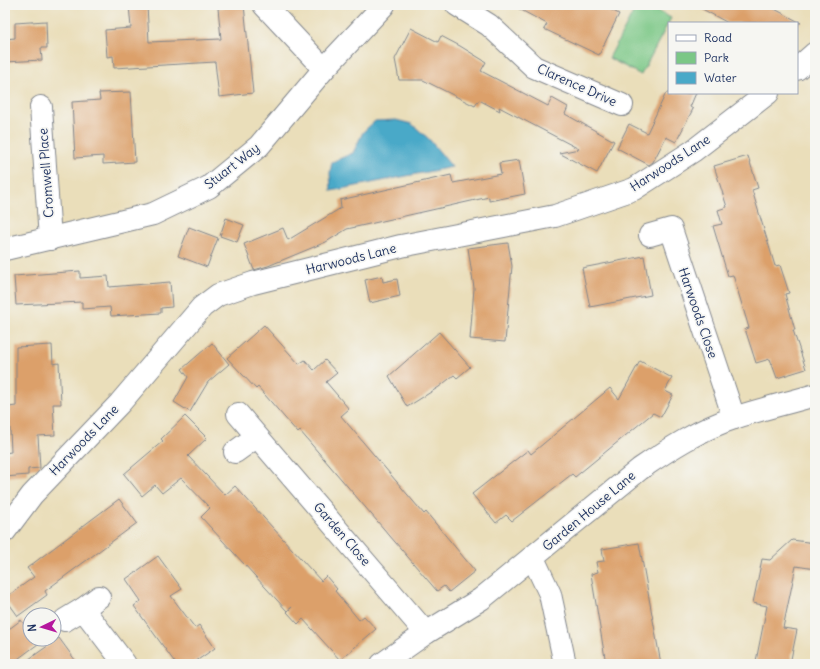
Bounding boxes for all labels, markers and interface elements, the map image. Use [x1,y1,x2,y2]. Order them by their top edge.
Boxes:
legend [668,22,798,94]
text: Road [704,30,732,45]
text: Park [704,50,729,65]
street label: Clarence Drive [534,60,620,110]
text: Water [704,70,737,85]
street label: Cromwell Place [34,128,58,218]
street label: Harwoods Lane [627,131,713,195]
street label: Stuart Way [201,139,263,193]
street label: Harwoods Lane [304,240,398,278]
street label: Harwoods Close [674,265,722,361]
street label: Harwoods Lane [46,401,122,479]
street label: Garden House Lane [539,467,639,555]
street label: Garden Close [310,499,374,569]
north arrow [22,607,62,647]
text: N [25,623,39,632]

